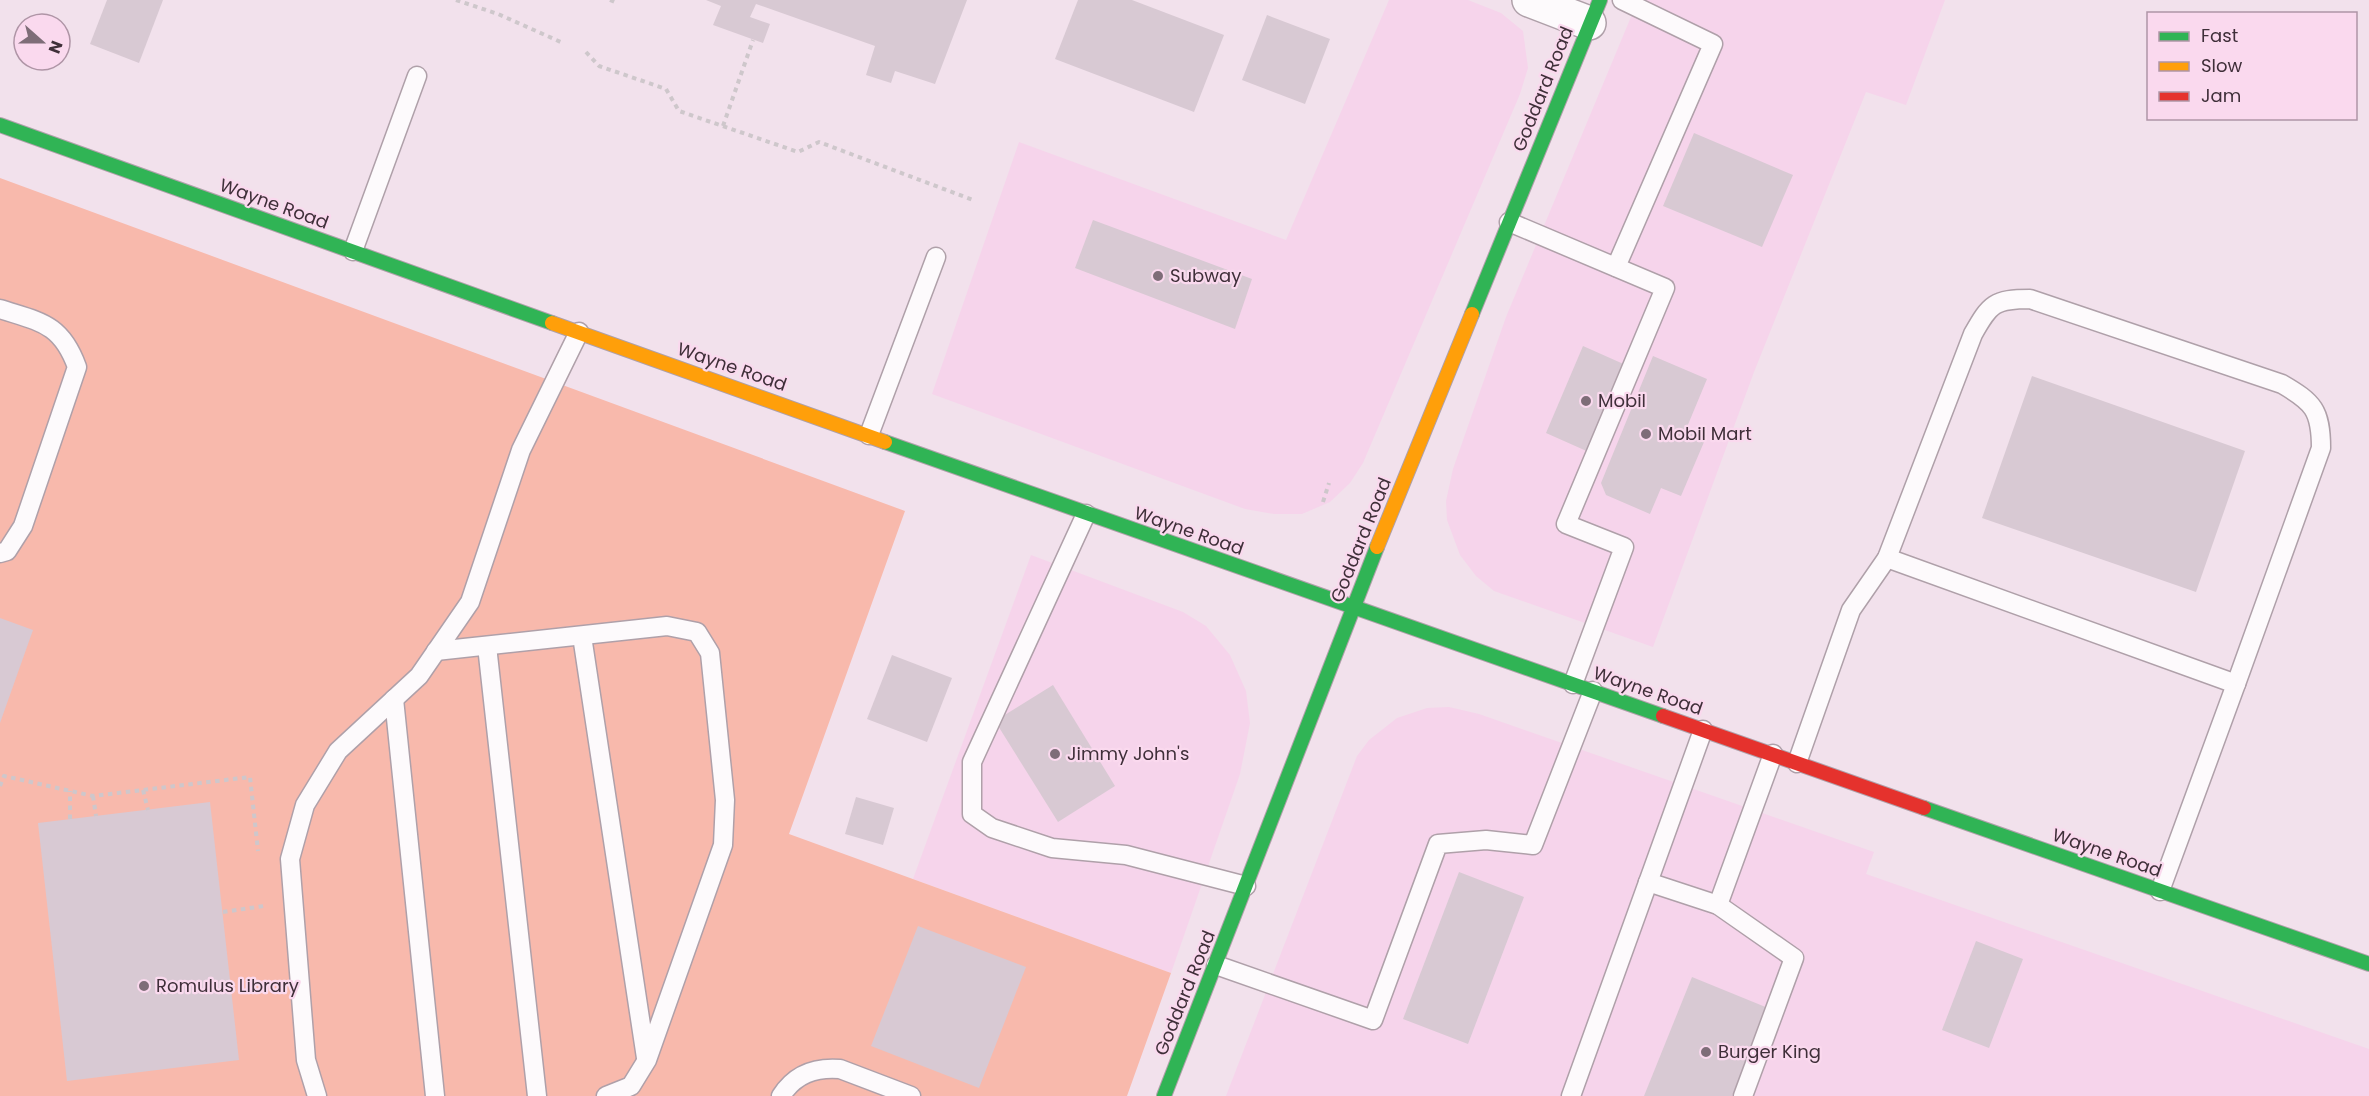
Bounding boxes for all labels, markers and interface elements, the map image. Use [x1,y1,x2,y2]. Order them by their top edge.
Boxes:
north arrow [12,12,72,72]
legend [2147,12,2357,120]
street label: Goddard Road [1506,23,1579,155]
text: Fast [2201,23,2238,48]
text: N [43,37,68,57]
text: Slow [2201,53,2243,78]
text: Jam [2201,83,2241,108]
street label: Wayne Road [216,172,332,235]
place label: Subway [1170,263,1241,288]
marker: Subway [1151,269,1165,283]
street label: Wayne Road [674,336,790,397]
place label: Mobil [1598,388,1646,413]
marker: Mobil [1579,394,1593,408]
place label: Mobil Mart [1658,421,1752,446]
marker: Mobil Mart [1639,427,1653,441]
street label: Goddard Road [1324,474,1397,606]
street label: Wayne Road [1131,500,1247,561]
street label: Wayne Road [1590,660,1706,721]
place label: Jimmy John's [1067,741,1189,766]
marker: Jimmy John's [1048,747,1062,761]
street label: Wayne Road [2049,822,2165,883]
street label: Goddard Road [1148,927,1221,1059]
place label: Romulus Library [156,973,299,998]
marker: Romulus Library [137,979,151,993]
place label: Burger King [1718,1039,1821,1064]
marker: Burger King [1699,1045,1713,1059]

